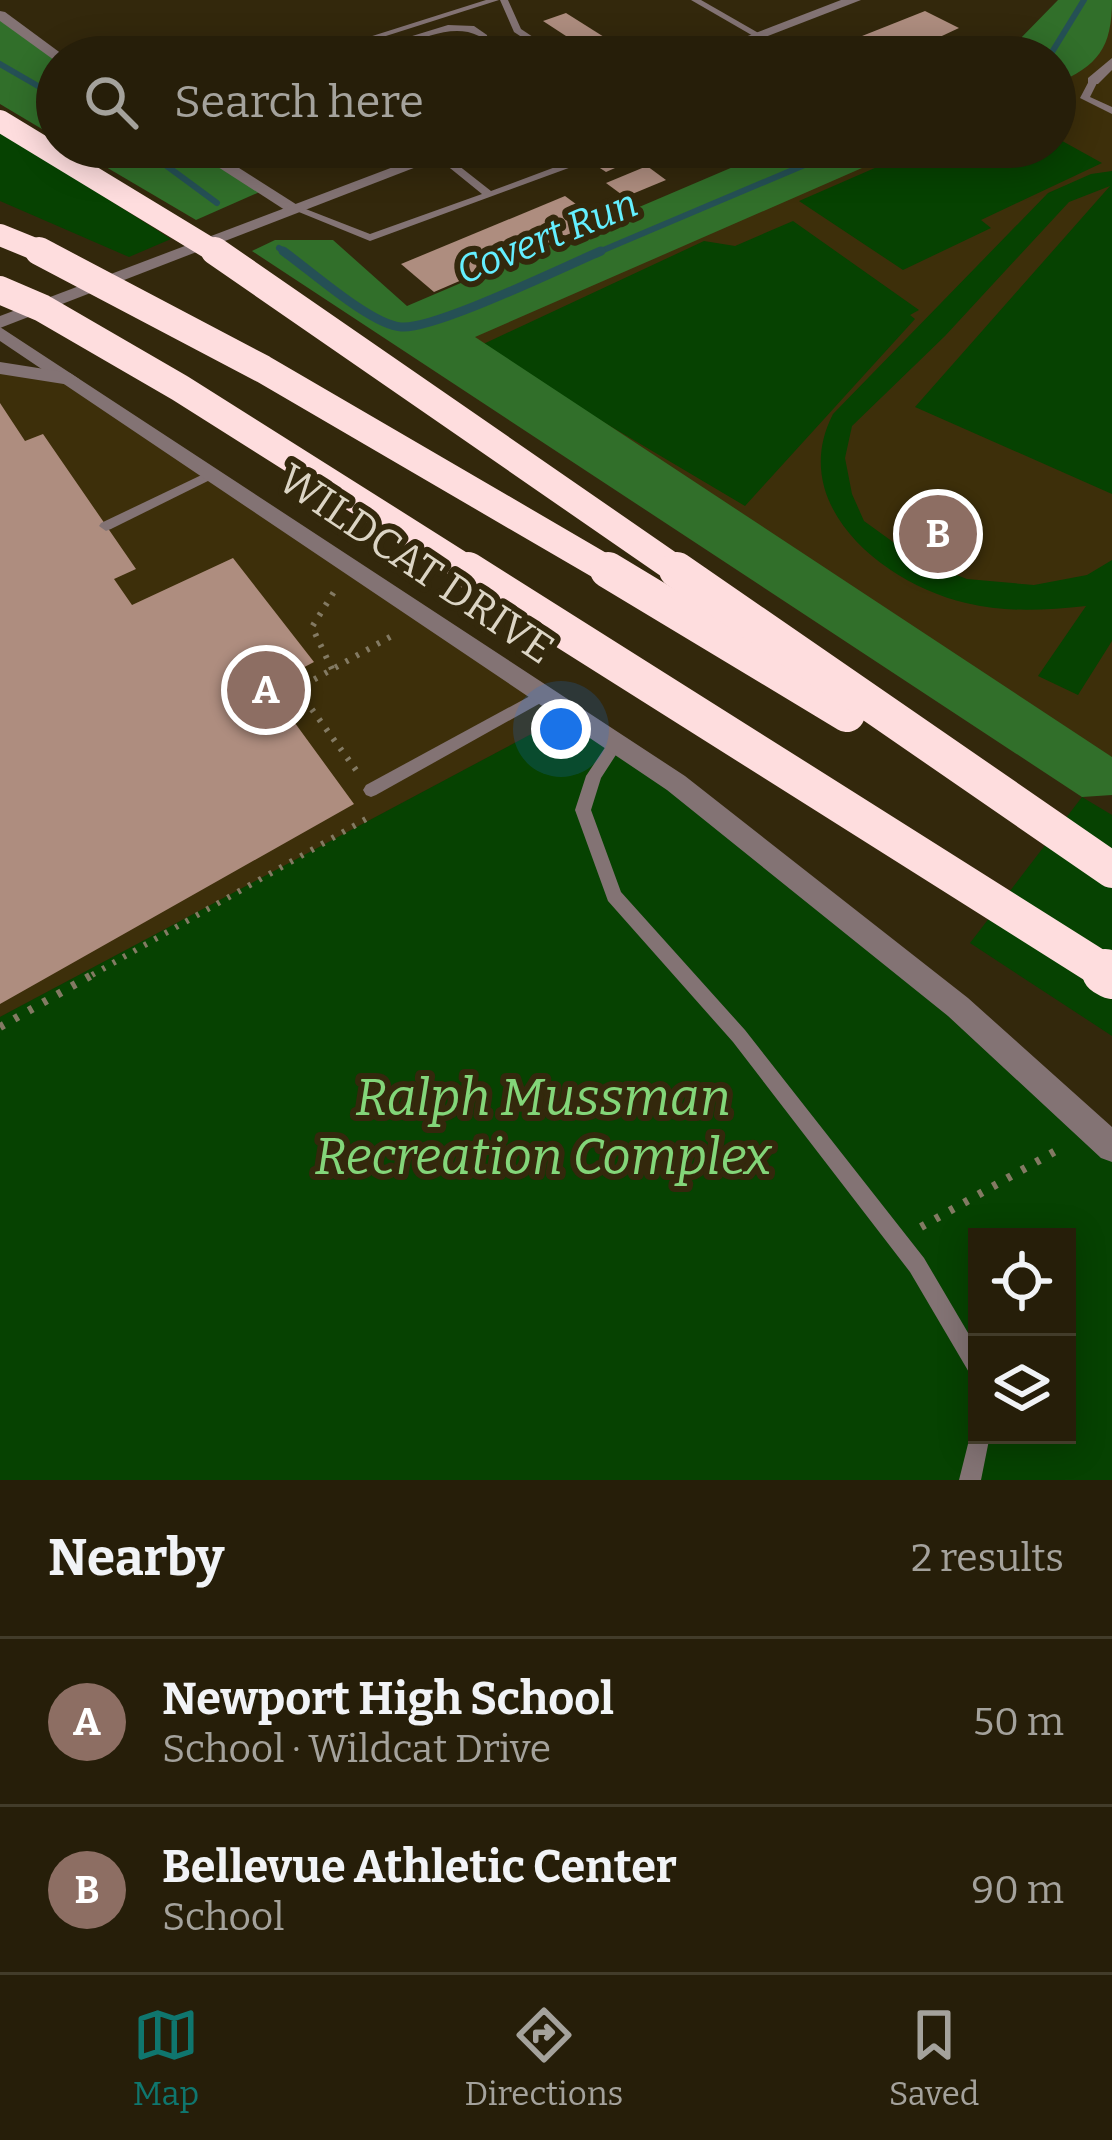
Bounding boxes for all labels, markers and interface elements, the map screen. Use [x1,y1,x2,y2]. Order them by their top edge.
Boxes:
search box [36,36,1076,168]
icon: search [78,69,144,135]
text: Search here [174,75,424,129]
water label: Covert Run [450,180,644,294]
street label: WILDCAT DRIVE [269,454,563,674]
pin: B [899,489,977,579]
pin: A [227,645,305,735]
your location [531,699,591,759]
park label: Ralph Mussman Recreation Complex [314,1067,772,1188]
map controls [968,1228,1076,1444]
button: locate [968,1228,1076,1336]
button: layers [968,1336,1076,1444]
text: Nearby [48,1527,224,1589]
text: 2 results [911,1535,1064,1581]
text: Newport High School [162,1672,614,1726]
text: A [73,1699,101,1745]
text: 50 m [973,1699,1064,1745]
text: School · Wildcat Drive [162,1726,551,1772]
text: Bellevue Athletic Center [162,1840,677,1894]
text: B [74,1867,100,1913]
text: 90 m [971,1867,1064,1913]
text: School [162,1894,285,1940]
tab: Map [133,2002,199,2114]
tab: Directions [465,2002,623,2114]
tab: Saved [889,2002,979,2114]

